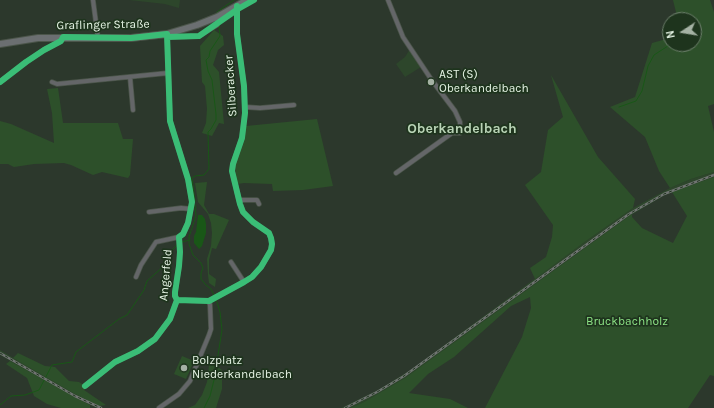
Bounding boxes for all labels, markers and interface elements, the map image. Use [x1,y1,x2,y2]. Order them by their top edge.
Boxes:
north arrow [662,12,702,52]
street label: Graflinger Straße [56,17,150,33]
text: N [664,29,678,40]
street label: Silberacker [222,55,240,117]
place label: AST (S) Oberkandelbach [439,68,529,96]
marker: AST (S) Oberkandelbach [426,77,436,87]
district label: Oberkandelbach [407,121,517,137]
street label: Angerfeld [157,248,175,302]
park label: Bruckbachholz [586,315,668,329]
place label: Bolzplatz Niederkandelbach [192,354,292,382]
marker: Bolzplatz Niederkandelbach [179,363,189,373]

